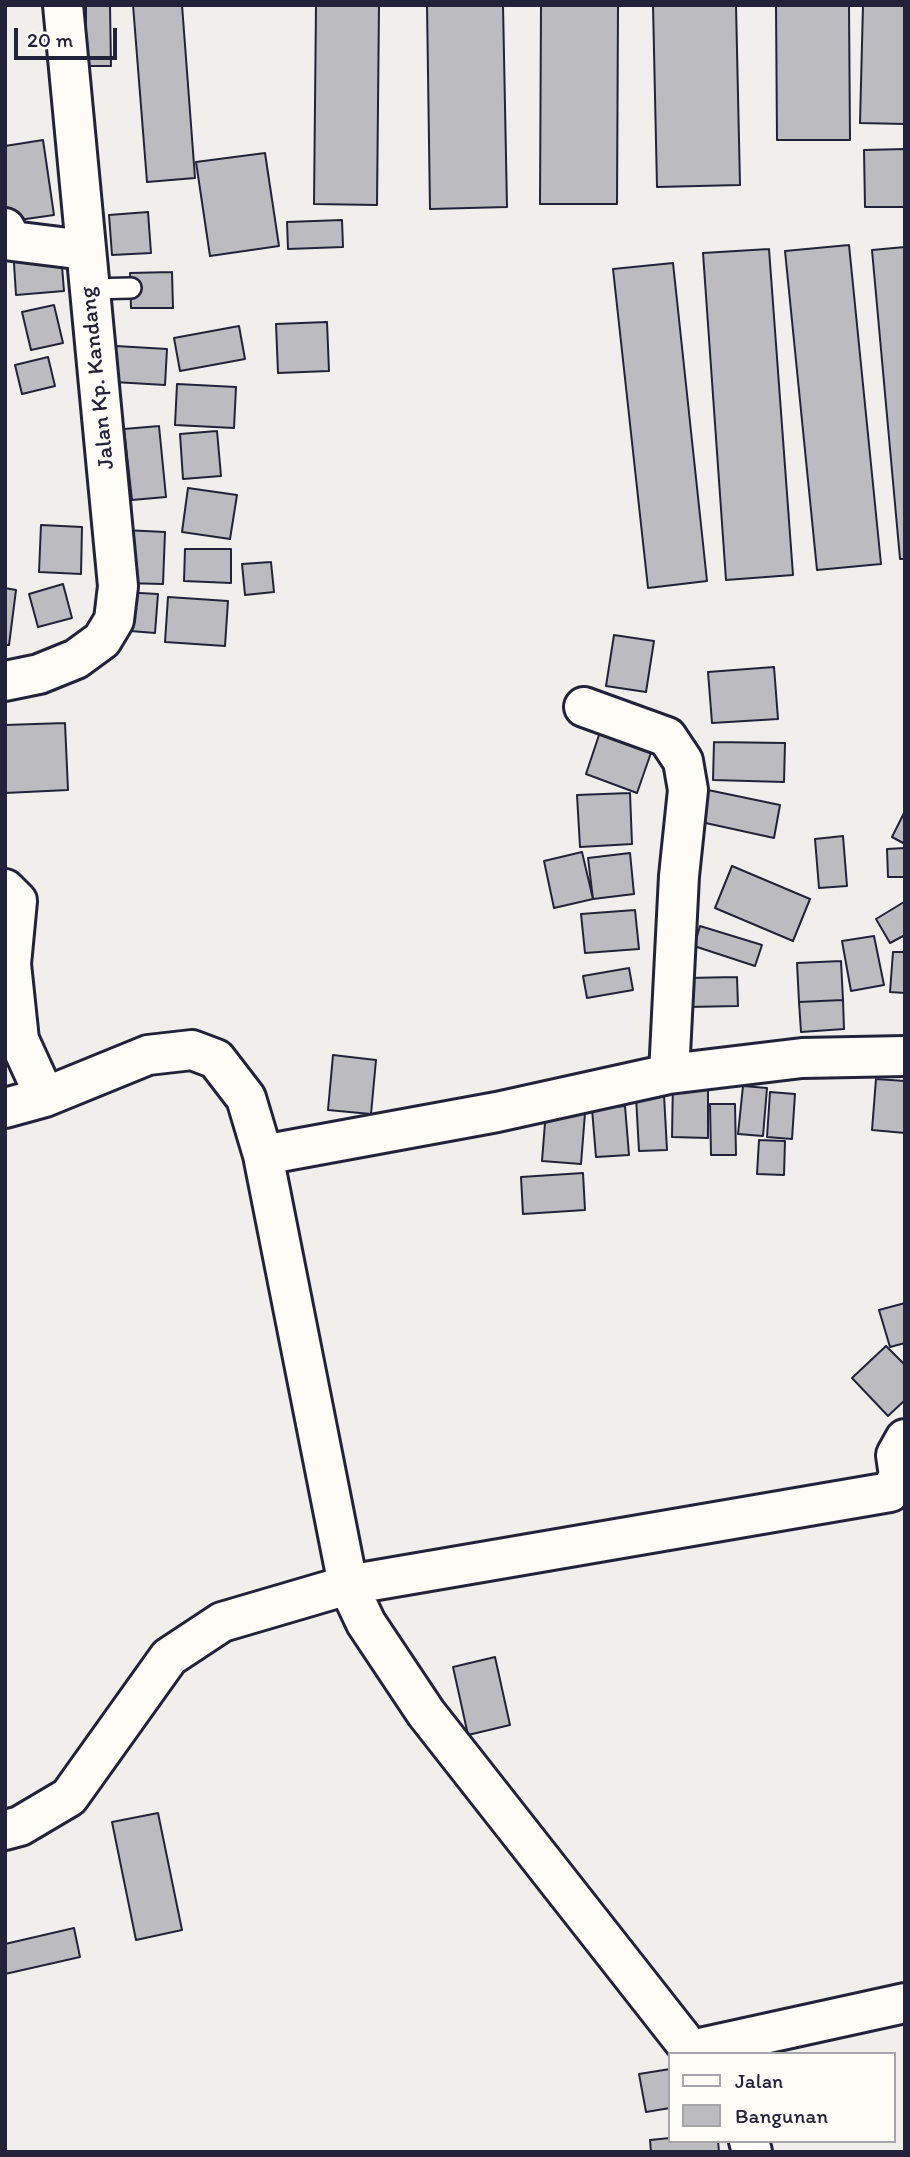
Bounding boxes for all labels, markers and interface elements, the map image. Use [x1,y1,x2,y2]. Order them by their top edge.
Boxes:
scale bar [18,14,121,58]
text: 20 m [27,27,73,52]
street label: Jalan Kp. Kandang [75,285,121,471]
legend [668,2052,896,2143]
text: Jalan [735,2068,783,2093]
text: Bangunan [735,2103,828,2128]

